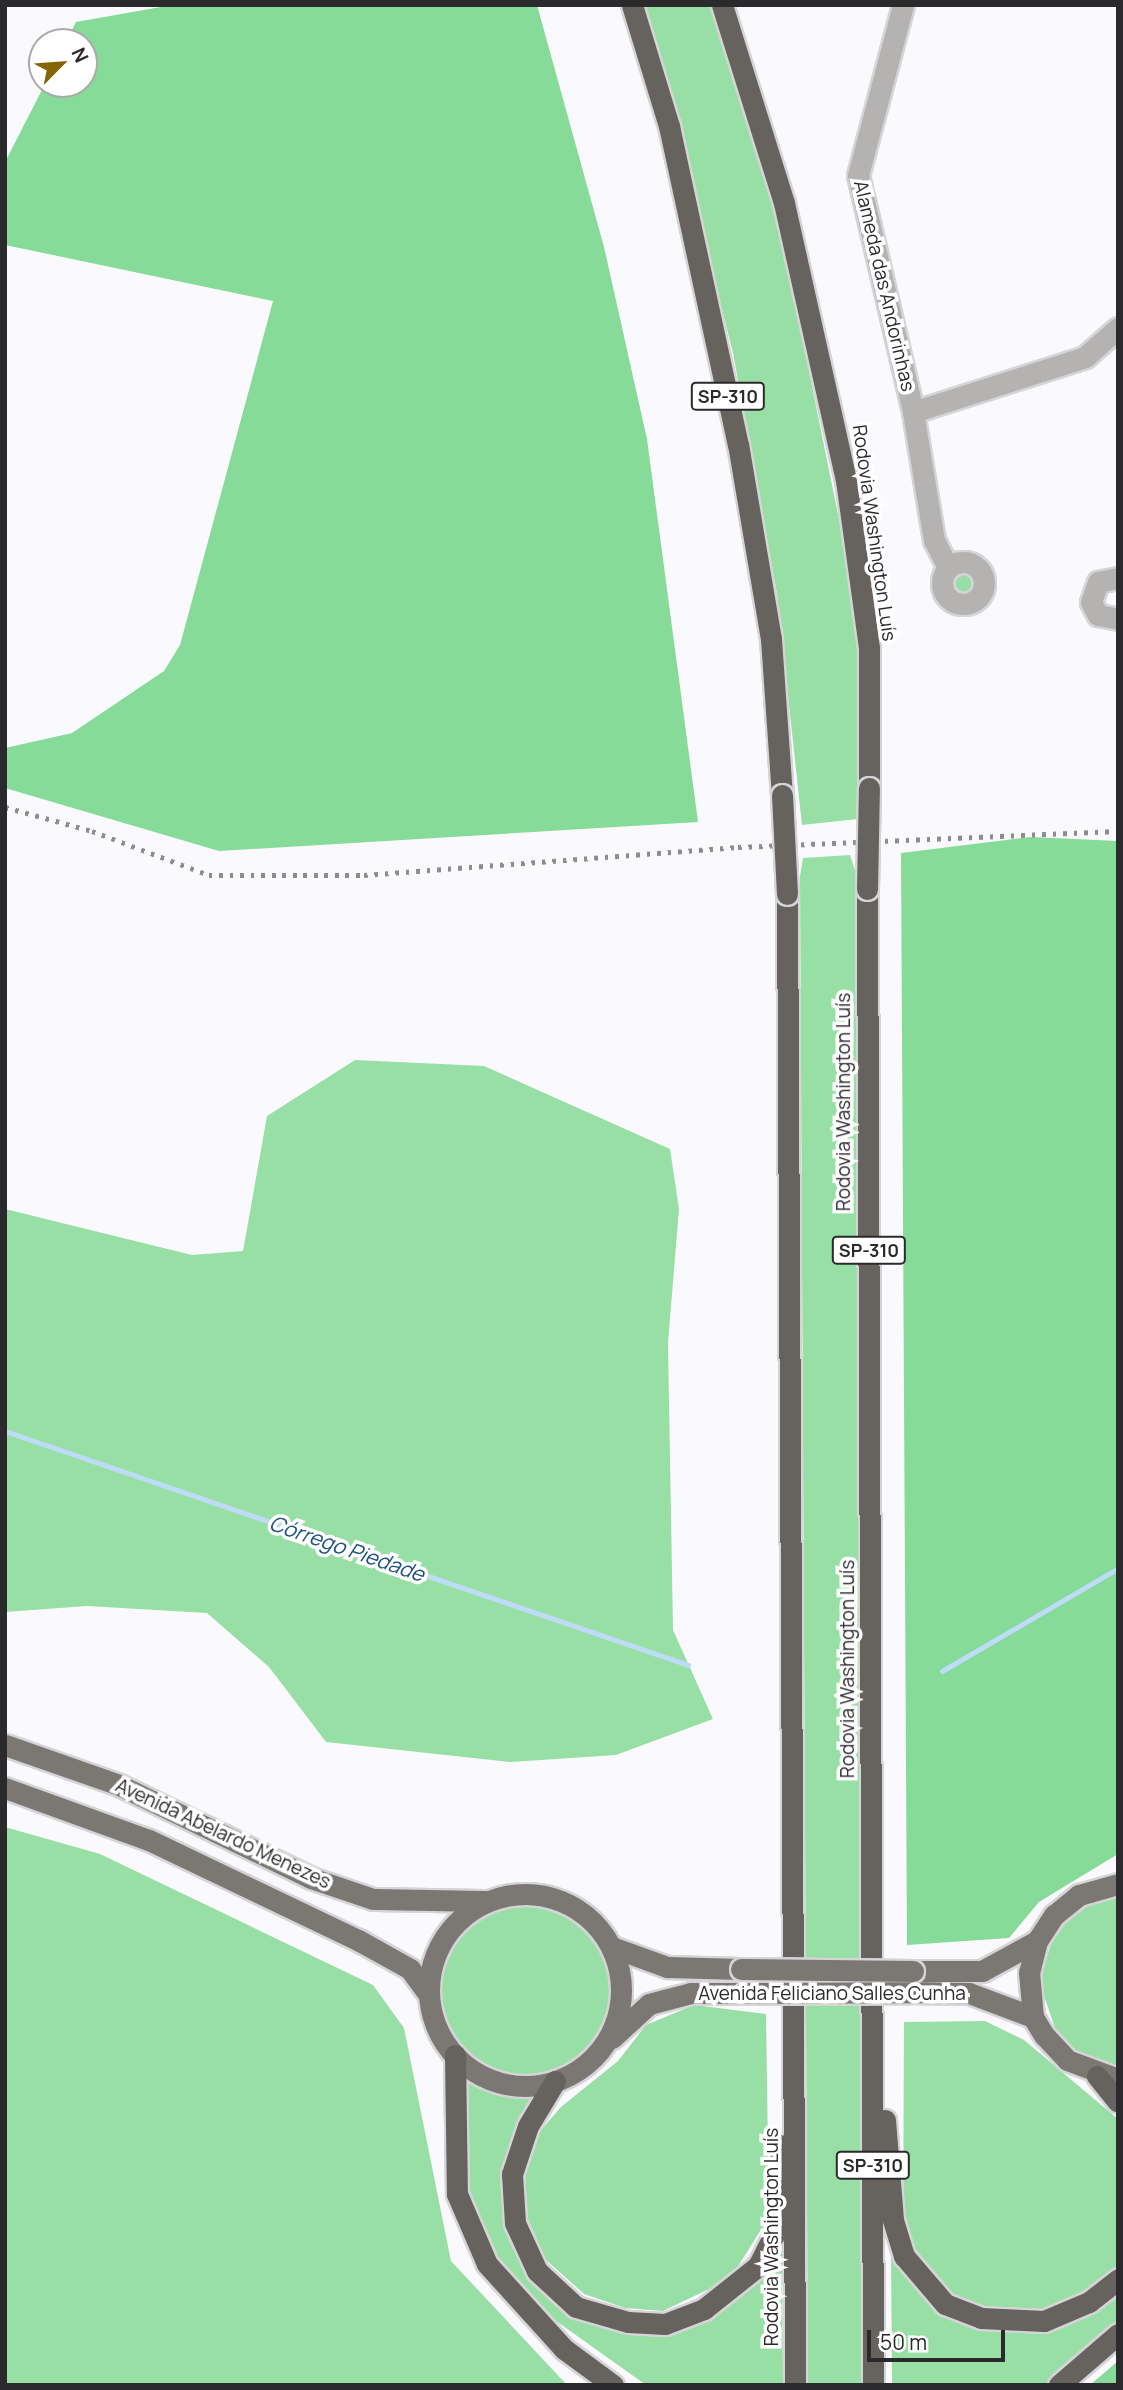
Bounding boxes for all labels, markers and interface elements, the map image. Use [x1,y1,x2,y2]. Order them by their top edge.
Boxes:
north arrow [28,28,98,98]
text: N [66,43,95,67]
street label: Alameda das Andorinhas [849,178,919,394]
road number: SP-310 [690,382,766,410]
street label: Rodovia Washington Luís [848,423,900,643]
street label: Rodovia Washington Luís [833,993,855,1211]
road number: SP-310 [830,1236,908,1265]
water label: Córrego Piedade [266,1510,428,1586]
street label: Rodovia Washington Luís [837,1560,859,1778]
street label: Avenida Abelardo Menezes [112,1774,334,1894]
street label: Avenida Feliciano Salles Cunha [698,1983,966,2005]
street label: Rodovia Washington Luís [761,2128,783,2346]
road number: SP-310 [834,2150,912,2180]
scale bar [871,2316,1009,2360]
text: 50 m [880,2328,927,2356]

